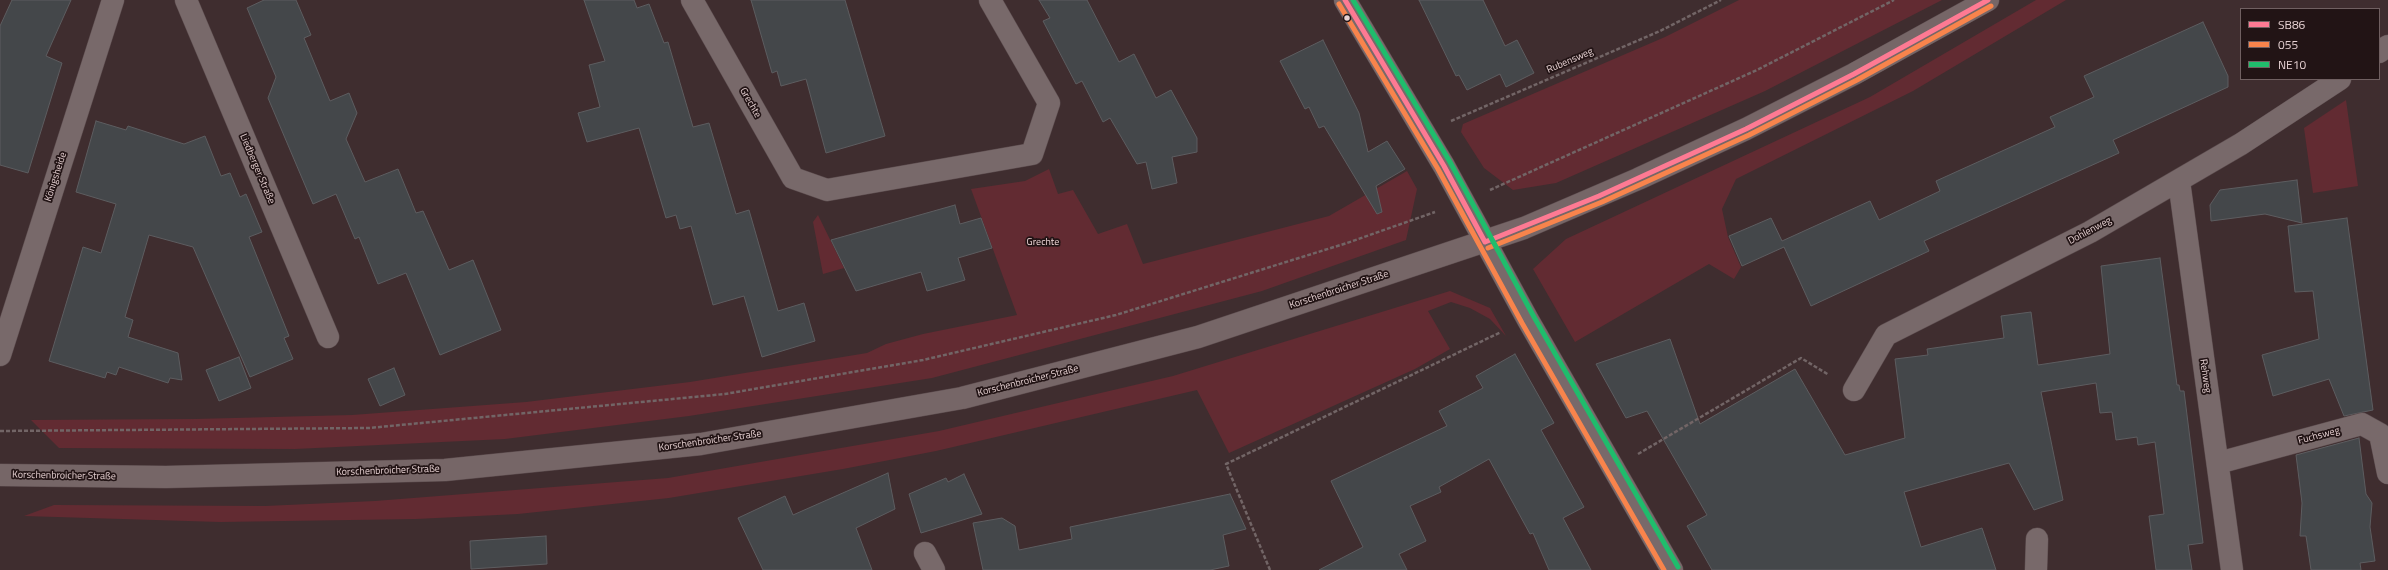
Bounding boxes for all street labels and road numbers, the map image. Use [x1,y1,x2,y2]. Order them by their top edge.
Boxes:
street label: Rubensweg [1545,46,1595,76]
street label: Grechte [737,86,763,120]
street label: Liedberger Straße [237,132,277,206]
street label: Königsheide [42,151,70,203]
street label: Dohlenweg [2066,215,2114,247]
street label: Korschenbroicher Straße [1288,268,1390,312]
street label: Rehweg [2197,358,2213,394]
street label: Korschenbroicher Straße [976,363,1080,399]
street label: Fuchsweg [2297,425,2341,447]
street label: Korschenbroicher Straße [658,428,762,454]
street label: Korschenbroicher Straße [336,463,440,479]
street label: Korschenbroicher Straße [12,469,116,483]

